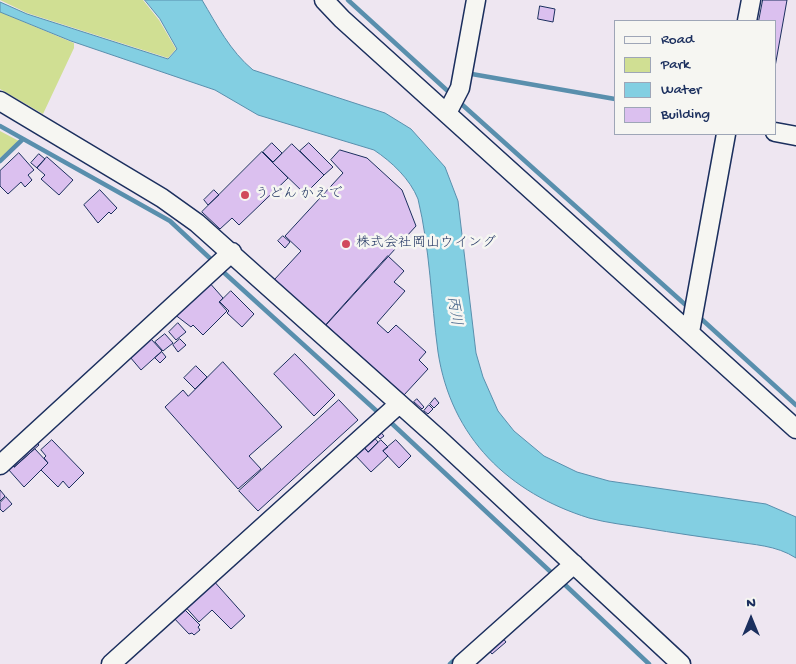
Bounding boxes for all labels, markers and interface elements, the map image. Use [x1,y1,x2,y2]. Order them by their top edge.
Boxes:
legend [614,20,776,135]
text: Road [661,31,694,49]
text: Park [661,56,690,74]
text: Water [661,81,701,99]
text: Building [661,106,710,124]
place label: うどん かえで [255,187,342,203]
marker: うどん かえで [239,189,251,201]
place label: 株式会社岡山ウイング [356,236,496,252]
marker: 株式会社岡山ウイング [340,238,352,250]
water label: 丙川 [442,295,464,327]
north arrow [726,594,776,644]
text: N [746,595,756,612]

